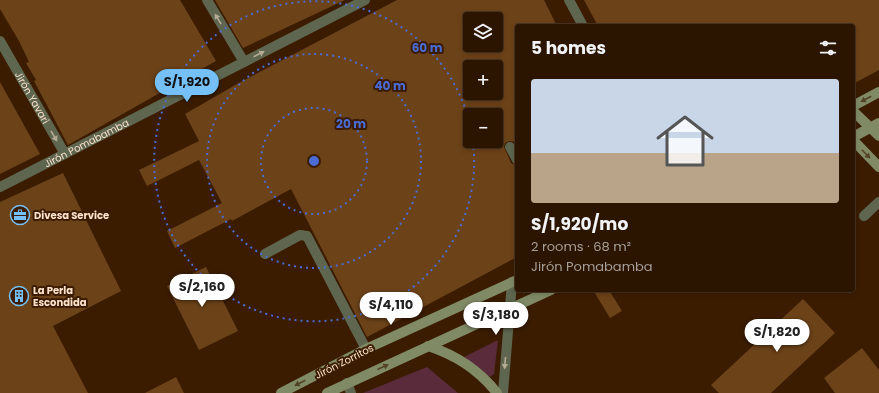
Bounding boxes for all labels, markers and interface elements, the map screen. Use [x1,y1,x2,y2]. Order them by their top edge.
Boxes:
map controls [463,12,503,148]
button: layers [463,12,503,52]
one-way arrow [215,13,222,25]
text: 5 homes [531,36,606,60]
icon: filters [817,37,839,59]
text: 60 m [412,39,443,56]
one-way arrow [253,51,265,58]
button: + [463,60,503,100]
street label: Jirón Yavari [11,69,53,127]
pin: S/1,920 [150,69,224,103]
text: S/1,920 [164,72,210,91]
text: 40 m [374,77,406,94]
one-way arrow [860,96,872,102]
icon: home [649,105,721,177]
button: − [463,108,503,148]
street label: Jirón Pomabamba [41,115,132,171]
text: 20 m [336,115,366,132]
one-way arrow [51,130,58,142]
one-way arrow [861,149,871,159]
centre of rings [307,154,321,168]
office icon: Divesa Service [9,204,31,226]
place label: Divesa Service [34,208,109,223]
text: S/1,920/mo [531,212,628,236]
text: 2 rooms · 68 m² [531,237,631,256]
text: Jirón Pomabamba [531,257,653,276]
pin: S/2,160 [165,274,239,308]
text: S/2,160 [179,277,225,296]
place label: La Perla Escondida [33,283,87,310]
building icon: La Perla Escondida [8,285,30,307]
pin: S/4,110 [354,292,428,326]
text: S/4,110 [369,295,413,314]
pin: S/3,180 [459,302,533,336]
text: S/3,180 [472,305,520,324]
pin: S/1,820 [740,319,814,353]
text: S/1,820 [754,322,800,341]
street label: Jirón Zorritos [312,340,376,383]
one-way arrow [502,357,508,369]
one-way arrow [377,364,388,370]
one-way arrow [295,380,306,386]

